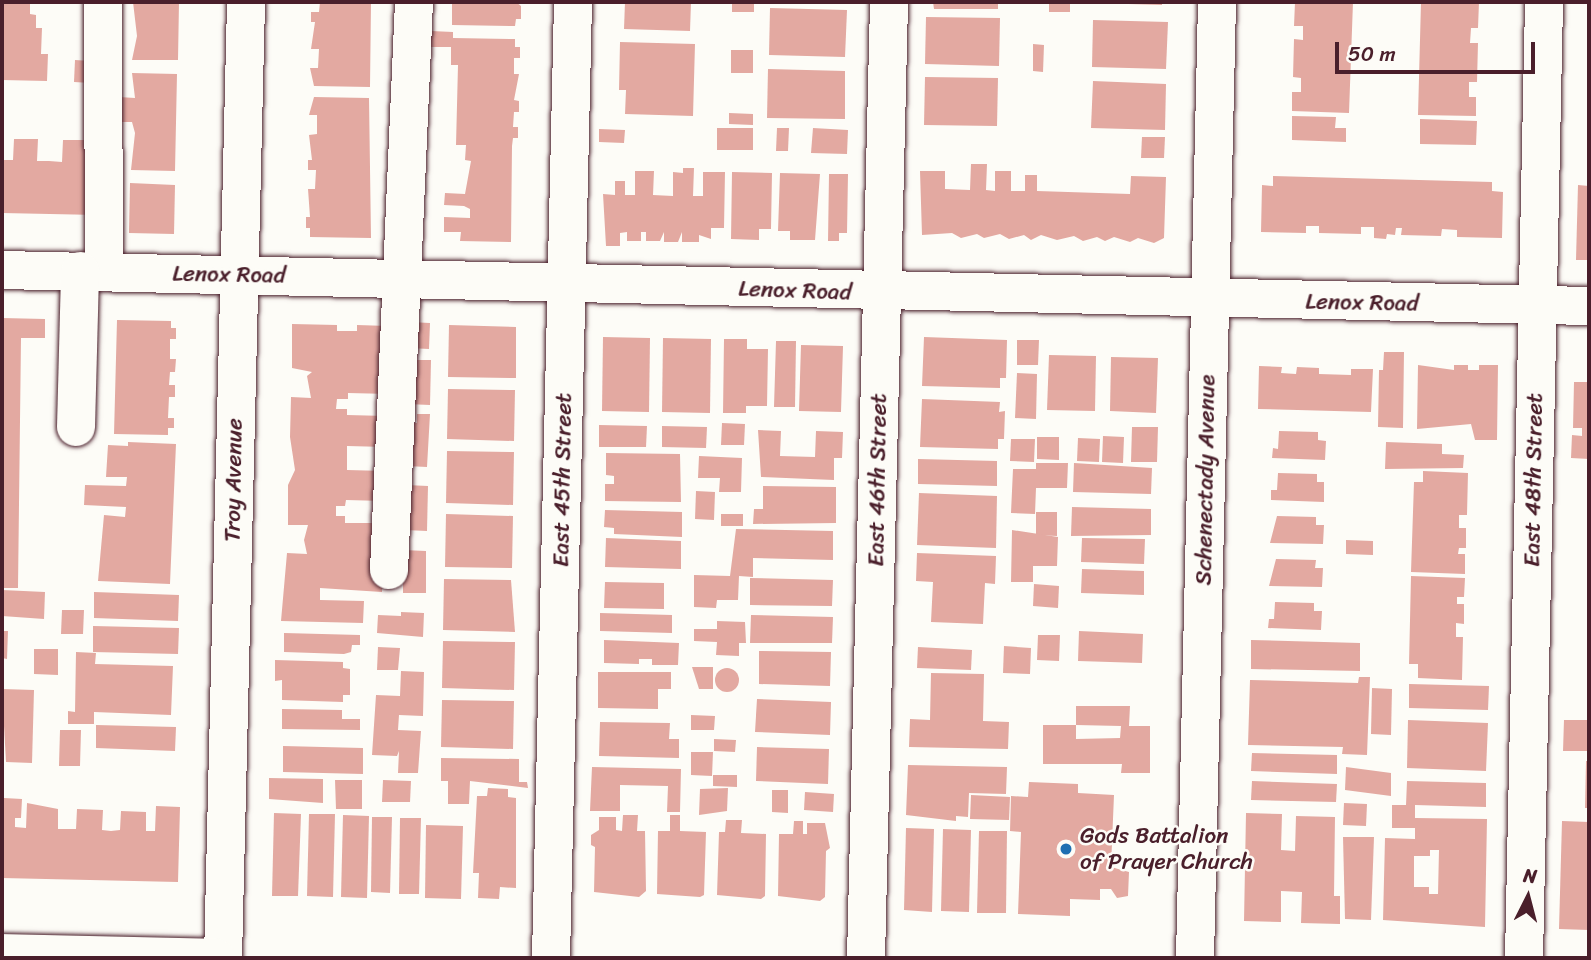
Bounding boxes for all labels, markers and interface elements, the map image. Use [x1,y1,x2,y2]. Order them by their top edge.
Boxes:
scale bar [1339,28,1538,72]
text: 50 m [1348,35,1396,73]
street label: Lenox Road [172,260,286,290]
street label: Lenox Road [738,275,852,307]
street label: Lenox Road [1305,288,1419,318]
street label: Schenectady Avenue [1190,374,1222,586]
street label: East 45th Street [548,393,578,567]
street label: East 46th Street [863,393,893,567]
street label: East 48th Street [1519,393,1549,567]
street label: Troy Avenue [219,418,249,542]
place label: Gods Battalion of Prayer Church [1080,822,1254,876]
marker: Gods Battalion of Prayer Church [1058,841,1074,857]
text: N [1522,859,1539,893]
north arrow [1493,862,1563,932]

